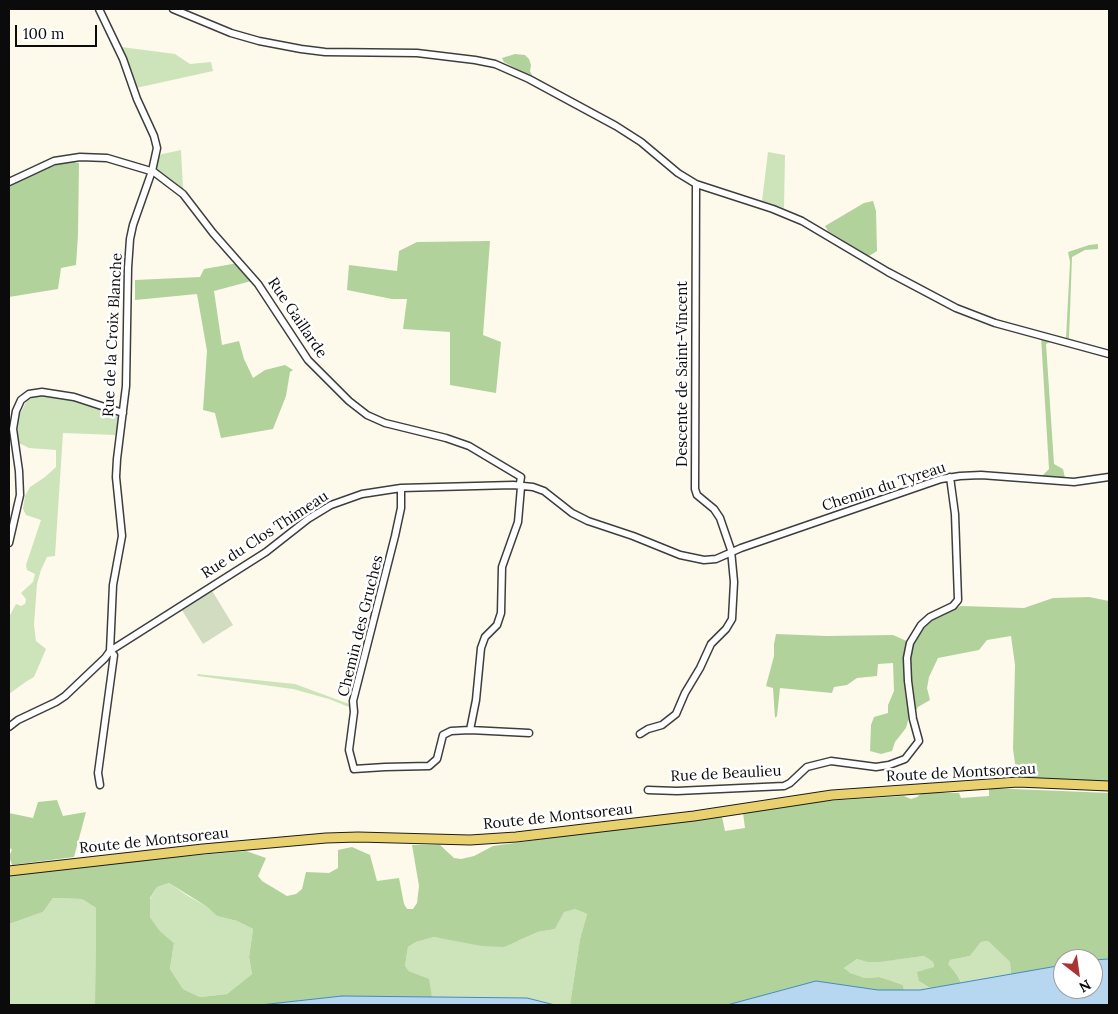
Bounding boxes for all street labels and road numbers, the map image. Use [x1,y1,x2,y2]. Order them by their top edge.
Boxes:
street label: Rue de la Croix Blanche [100,253,126,417]
street label: Rue Gaillarde [263,274,331,362]
street label: Descente de Saint-Vincent [674,281,692,467]
street label: Chemin du Tyreau [820,459,948,515]
street label: Rue du Clos Thimeau [198,487,332,583]
street label: Chemin des Gruches [335,553,387,699]
street label: Route de Montsoreau [886,760,1036,786]
street label: Rue de Beaulieu [670,762,782,786]
street label: Route de Montsoreau [482,800,634,834]
street label: Route de Montsoreau [78,824,230,858]

